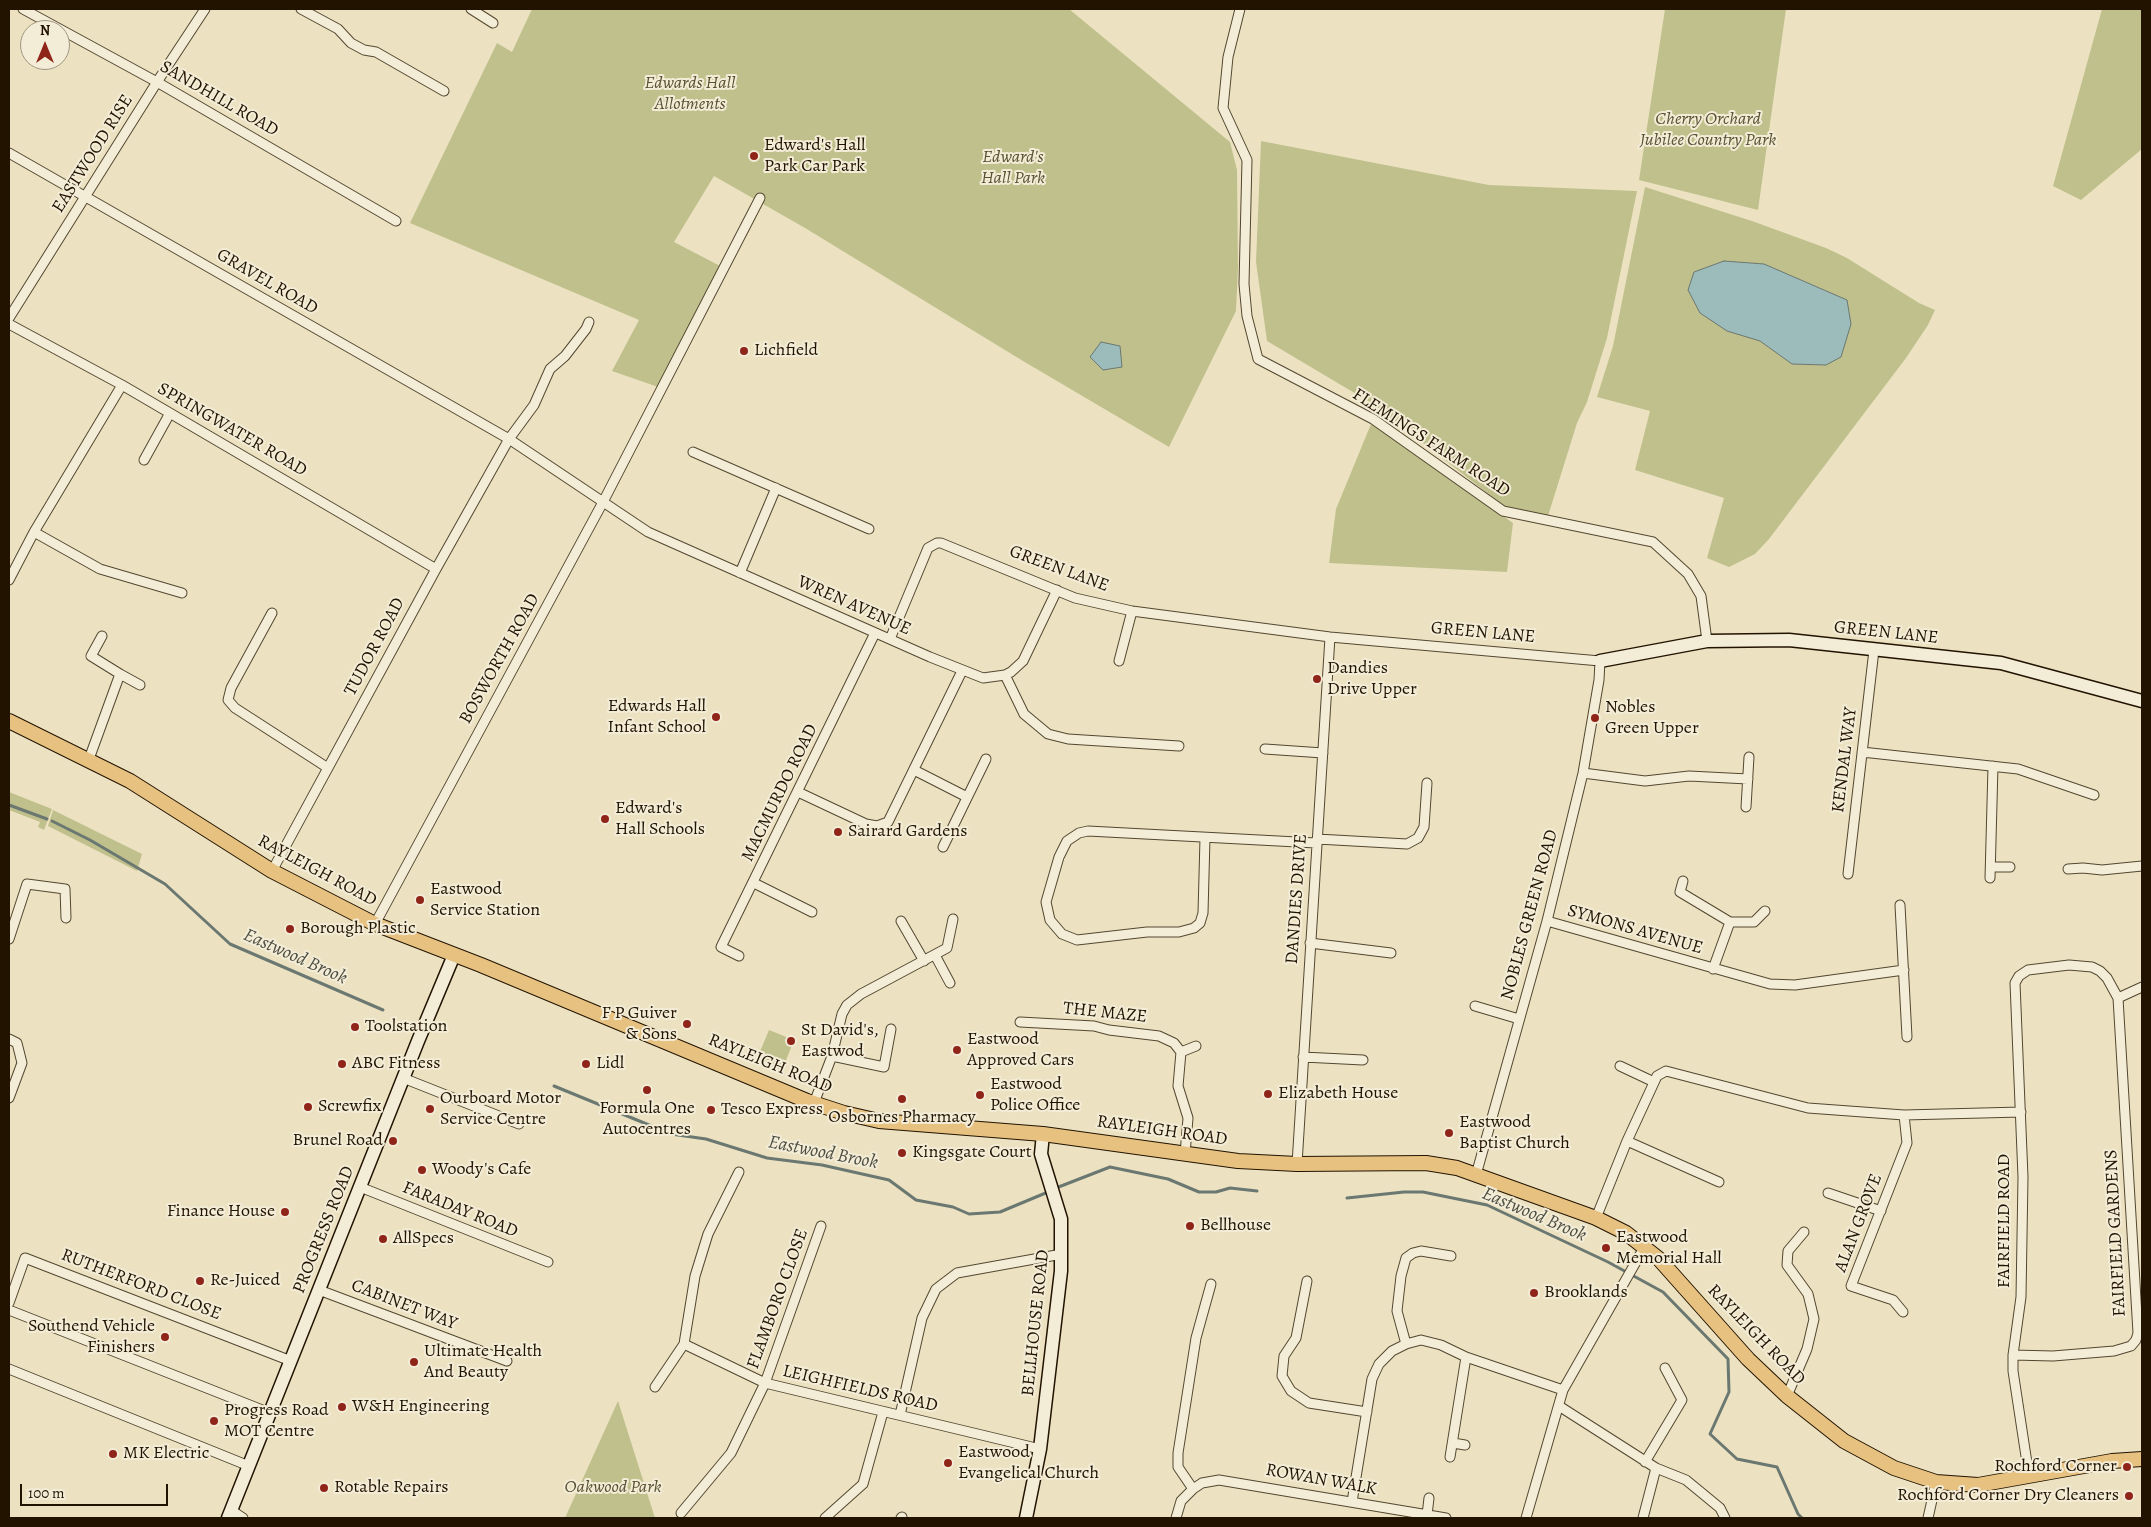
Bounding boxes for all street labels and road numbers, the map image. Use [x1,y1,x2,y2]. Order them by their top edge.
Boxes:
street label: SANDHILL ROAD [156,56,282,142]
street label: EASTWOOD RISE [48,91,138,217]
street label: GRAVEL ROAD [213,244,321,320]
street label: SPRINGWATER ROAD [153,378,311,482]
street label: FLEMINGS FARM ROAD [1348,384,1514,502]
street label: GREEN LANE [1006,541,1112,597]
street label: WREN AVENUE [794,571,914,641]
street label: BOSWORTH ROAD [455,590,545,728]
street label: TUDOR ROAD [340,594,410,700]
street label: GREEN LANE [1833,617,1939,649]
street label: GREEN LANE [1430,618,1536,648]
street label: KENDAL WAY [1828,706,1862,814]
street label: MACMURDO ROAD [737,721,823,865]
street label: NOBLES GREEN ROAD [1497,827,1563,1003]
street label: RAYLEIGH ROAD [254,831,380,911]
street label: DANDIES DRIVE [1282,833,1312,965]
street label: SYMONS AVENUE [1565,900,1705,960]
street label: THE MAZE [1062,998,1148,1028]
street label: RAYLEIGH ROAD [705,1029,835,1099]
street label: RAYLEIGH ROAD [1095,1111,1229,1151]
street label: FAIRFIELD GARDENS [2101,1149,2131,1317]
street label: FAIRFIELD ROAD [1994,1154,2016,1288]
street label: PROGRESS ROAD [289,1163,359,1297]
street label: ALAN GROVE [1830,1171,1888,1275]
street label: FARADAY ROAD [399,1177,521,1243]
street label: FLAMBORO CLOSE [743,1226,813,1372]
street label: RUTHERFORD CLOSE [58,1245,224,1325]
street label: BELLHOUSE ROAD [1018,1249,1054,1397]
street label: CABINET WAY [348,1275,460,1335]
street label: RAYLEIGH ROAD [1702,1280,1810,1390]
street label: LEIGHFIELDS ROAD [780,1361,940,1417]
street label: ROWAN WALK [1264,1460,1378,1500]

